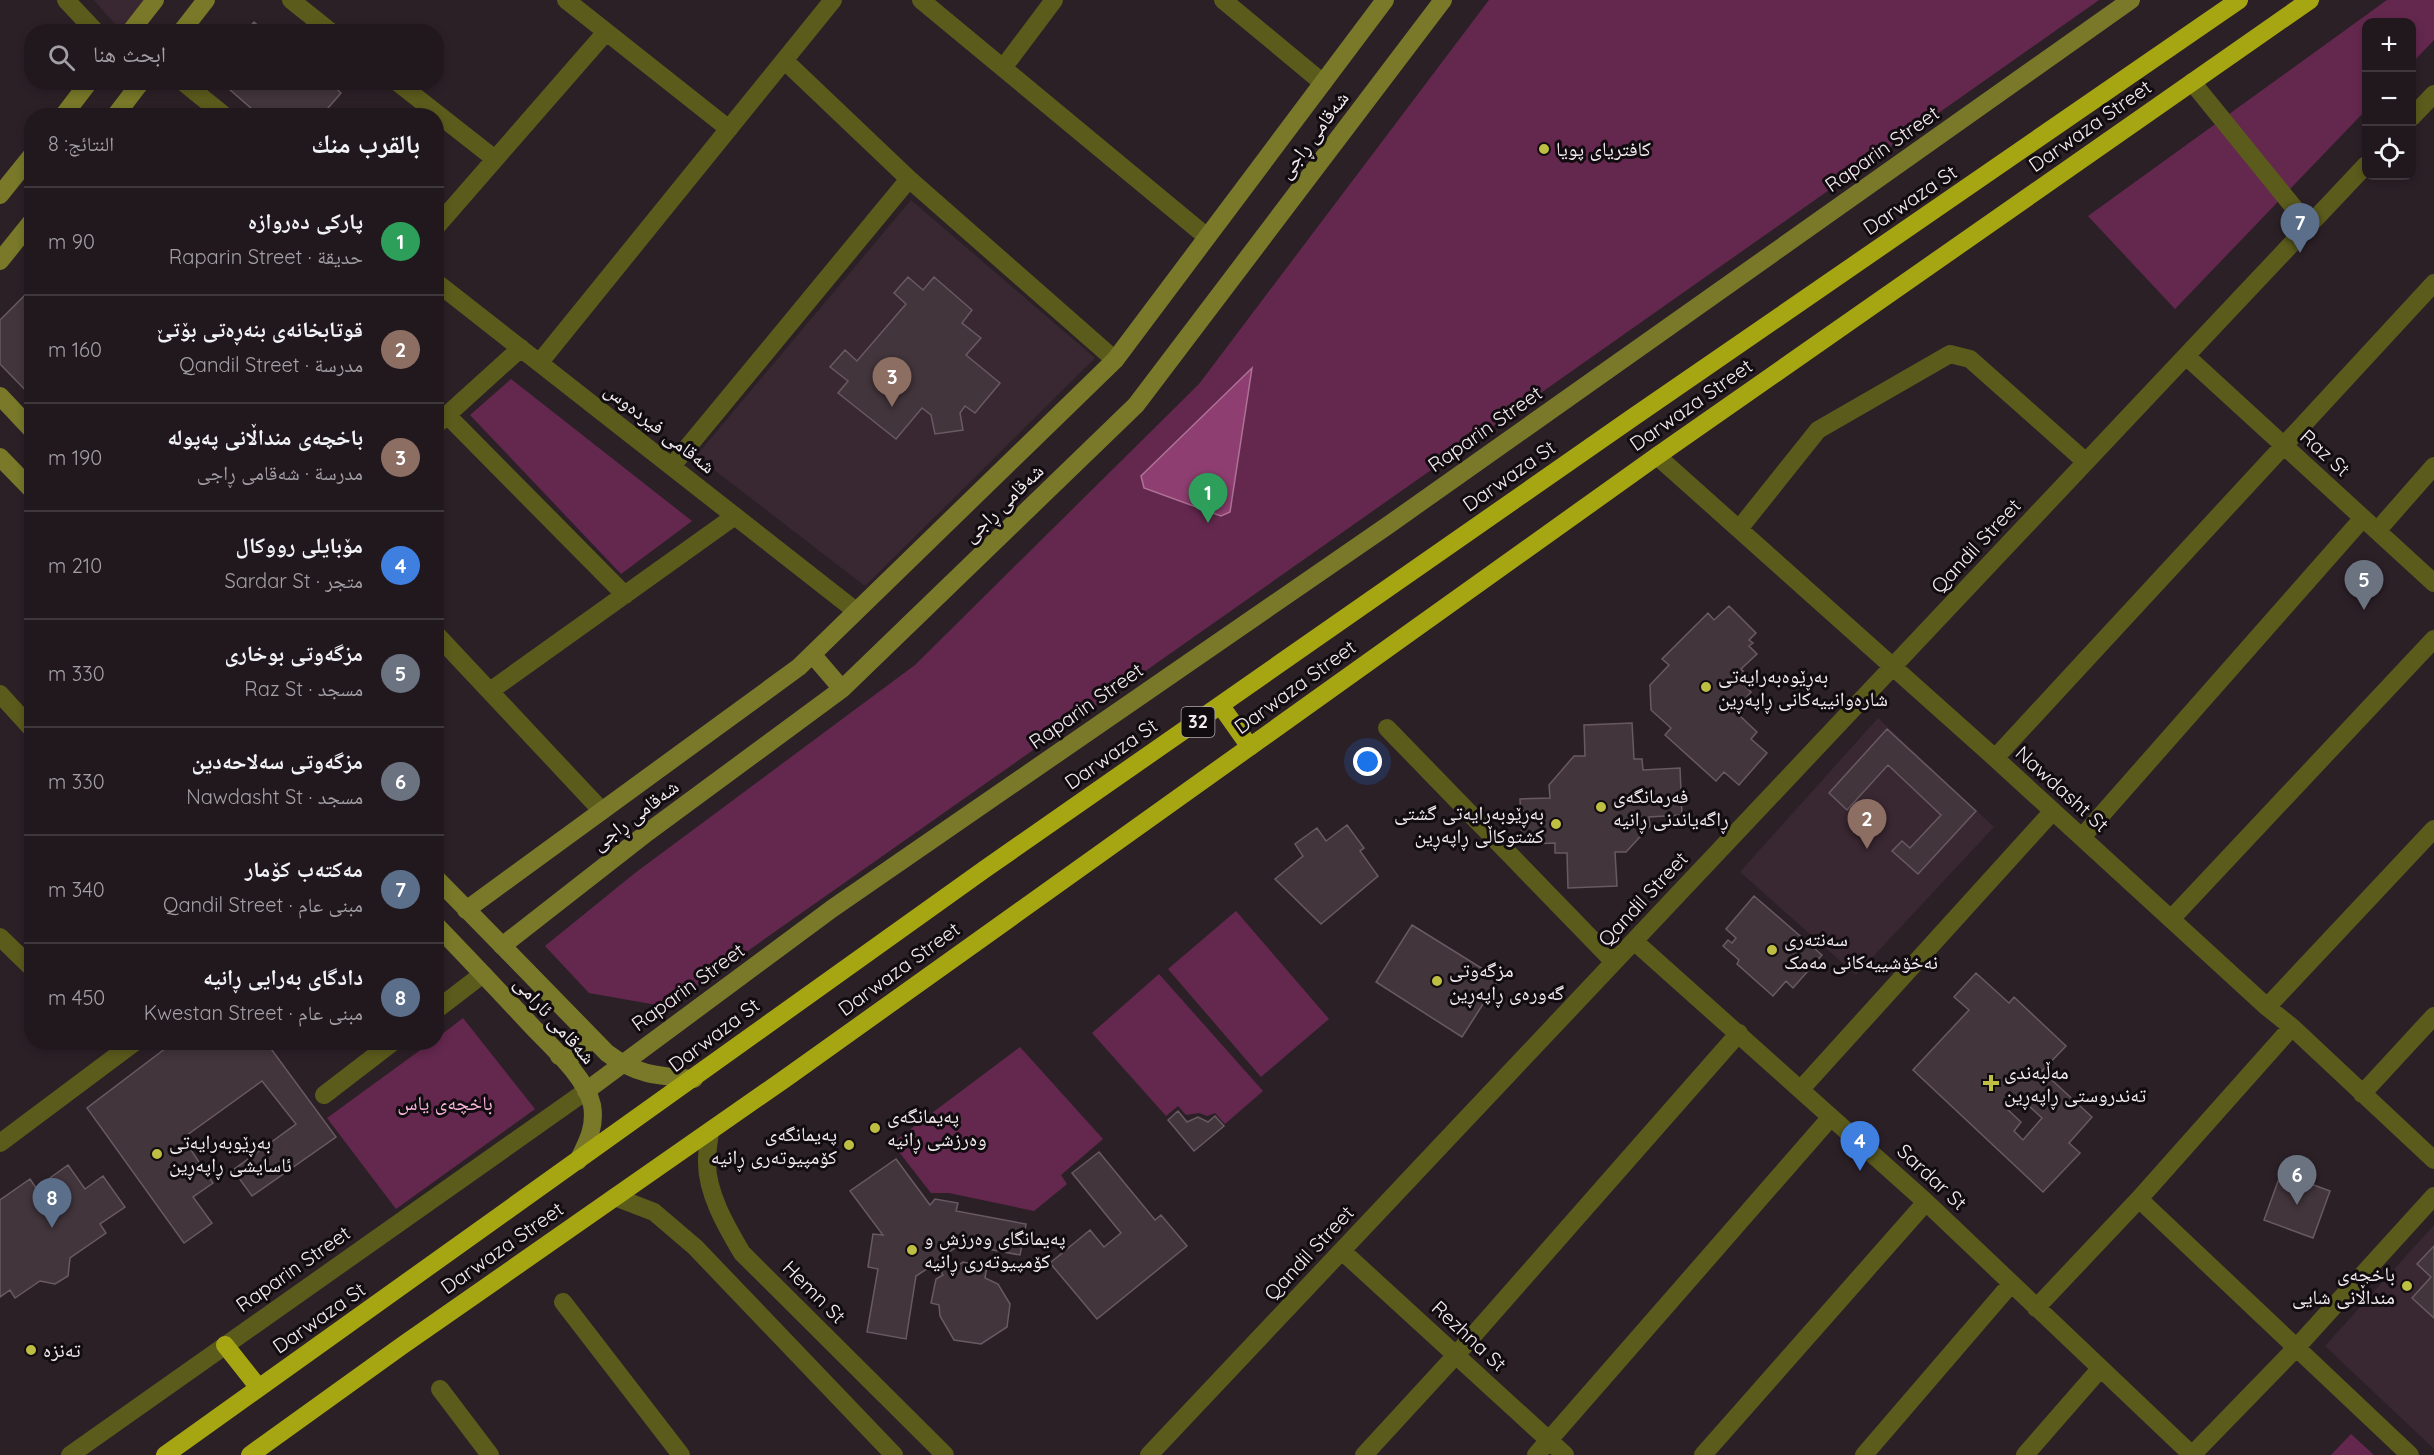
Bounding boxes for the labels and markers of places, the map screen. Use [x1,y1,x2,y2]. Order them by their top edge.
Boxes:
place label: کافتریای پویا [1556,136,1651,161]
marker: کافتریای پویا [1537,142,1551,156]
pin: 7 [2280,204,2320,253]
pin: 3 [872,358,912,407]
pin: 1 [1188,474,1228,523]
pin: 5 [2344,560,2384,610]
place label: بەڕێوەبەرایەتی شارەوانییەکانی ڕاپەڕین [1718,663,1888,715]
marker: بەڕێوەبەرایەتی شارەوانییەکانی ڕاپەڕین [1699,680,1713,694]
place label: فەرمانگەی ڕاگەیاندنی ڕانیە [1613,783,1729,835]
place label: بەڕێوبەرایەتی گشتی کشتوکاڵی ڕاپەڕین [1394,800,1544,852]
marker: فەرمانگەی ڕاگەیاندنی ڕانیە [1594,800,1608,814]
pin: 2 [1848,800,1886,849]
marker: بەڕێوبەرایەتی گشتی کشتوکاڵی ڕاپەڕین [1549,817,1563,831]
place label: سەنتەری نەخۆشییەکانی مەمک [1784,926,1938,974]
marker: سەنتەری نەخۆشییەکانی مەمک [1765,943,1779,957]
place label: مزگەوتی گەورەی ڕاپەڕین [1449,957,1564,1009]
marker: مزگەوتی گەورەی ڕاپەڕین [1430,974,1444,988]
place label: مەڵبەندی تەندروستی ڕاپەڕین [2004,1059,2146,1111]
marker: مەڵبەندی تەندروستی ڕاپەڕین [1982,1074,2000,1092]
place label: پەیمانگەی وەرزشی ڕانیە [887,1103,987,1155]
place label: پەیمانگەی کۆمپیوتەری ڕانیە [711,1121,837,1173]
marker: پەیمانگەی وەرزشی ڕانیە [868,1121,882,1135]
pin: 4 [1840,1122,1880,1171]
place label: بەڕێوبەرایەتی ئاسایشی ڕاپەڕین [169,1129,292,1181]
marker: پەیمانگەی کۆمپیوتەری ڕانیە [842,1138,856,1152]
marker: بەڕێوبەرایەتی ئاسایشی ڕاپەڕین [150,1147,164,1161]
pin: 6 [2278,1156,2316,1205]
pin: 8 [32,1178,72,1228]
place label: پەیمانگای وەرزش و کۆمپیوتەری ڕانیە [924,1225,1066,1277]
marker: پەیمانگای وەرزش و کۆمپیوتەری ڕانیە [905,1243,919,1257]
place label: باخچەی منداڵانی شایی [2292,1261,2395,1309]
marker: باخچەی منداڵانی شایی [2400,1279,2414,1293]
place label: تەنزە [43,1337,81,1362]
marker: تەنزە [24,1343,38,1357]

